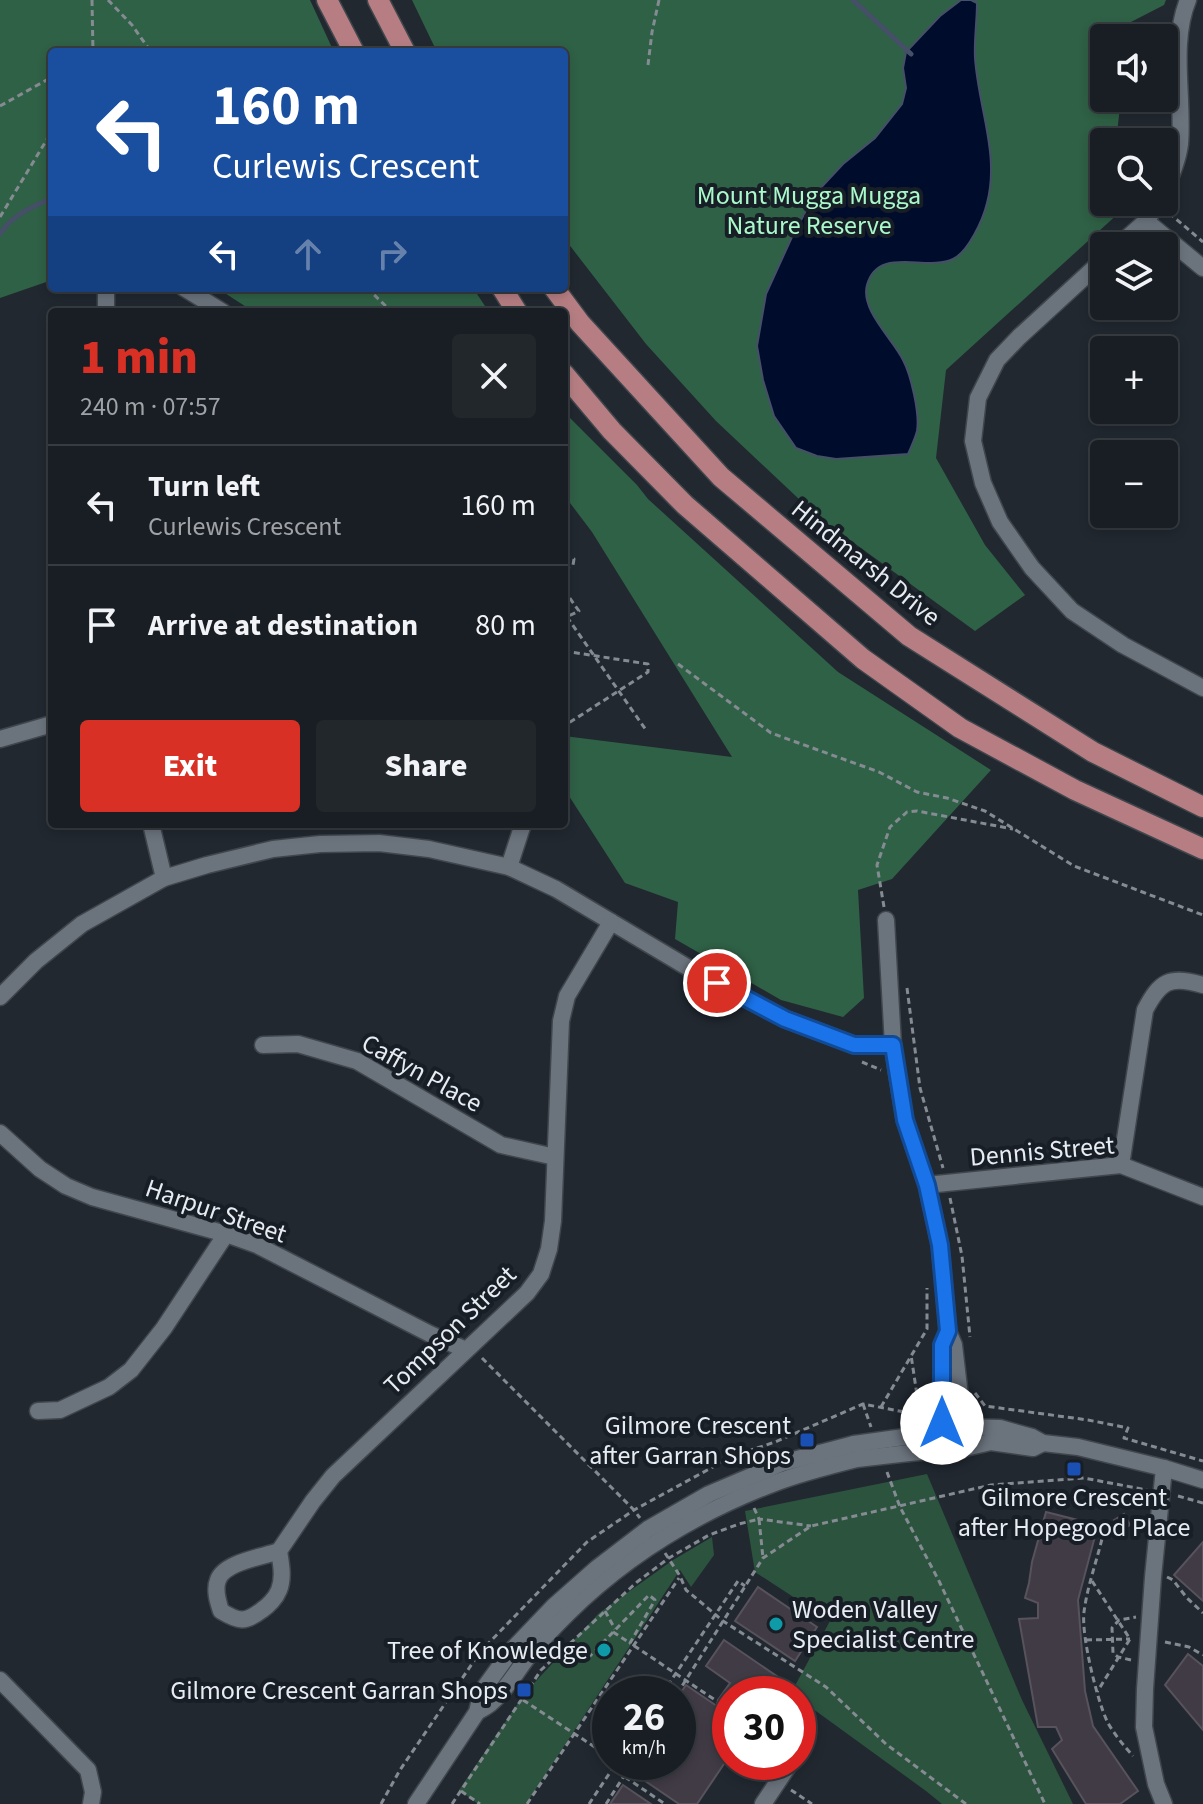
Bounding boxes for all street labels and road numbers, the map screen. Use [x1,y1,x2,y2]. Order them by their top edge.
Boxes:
street label: Hindmarsh Drive [784,491,948,635]
street label: Caffyn Place [355,1025,489,1121]
street label: Dennis Street [968,1126,1116,1176]
street label: Harpur Street [140,1170,292,1252]
street label: Tompson Street [375,1257,525,1403]

